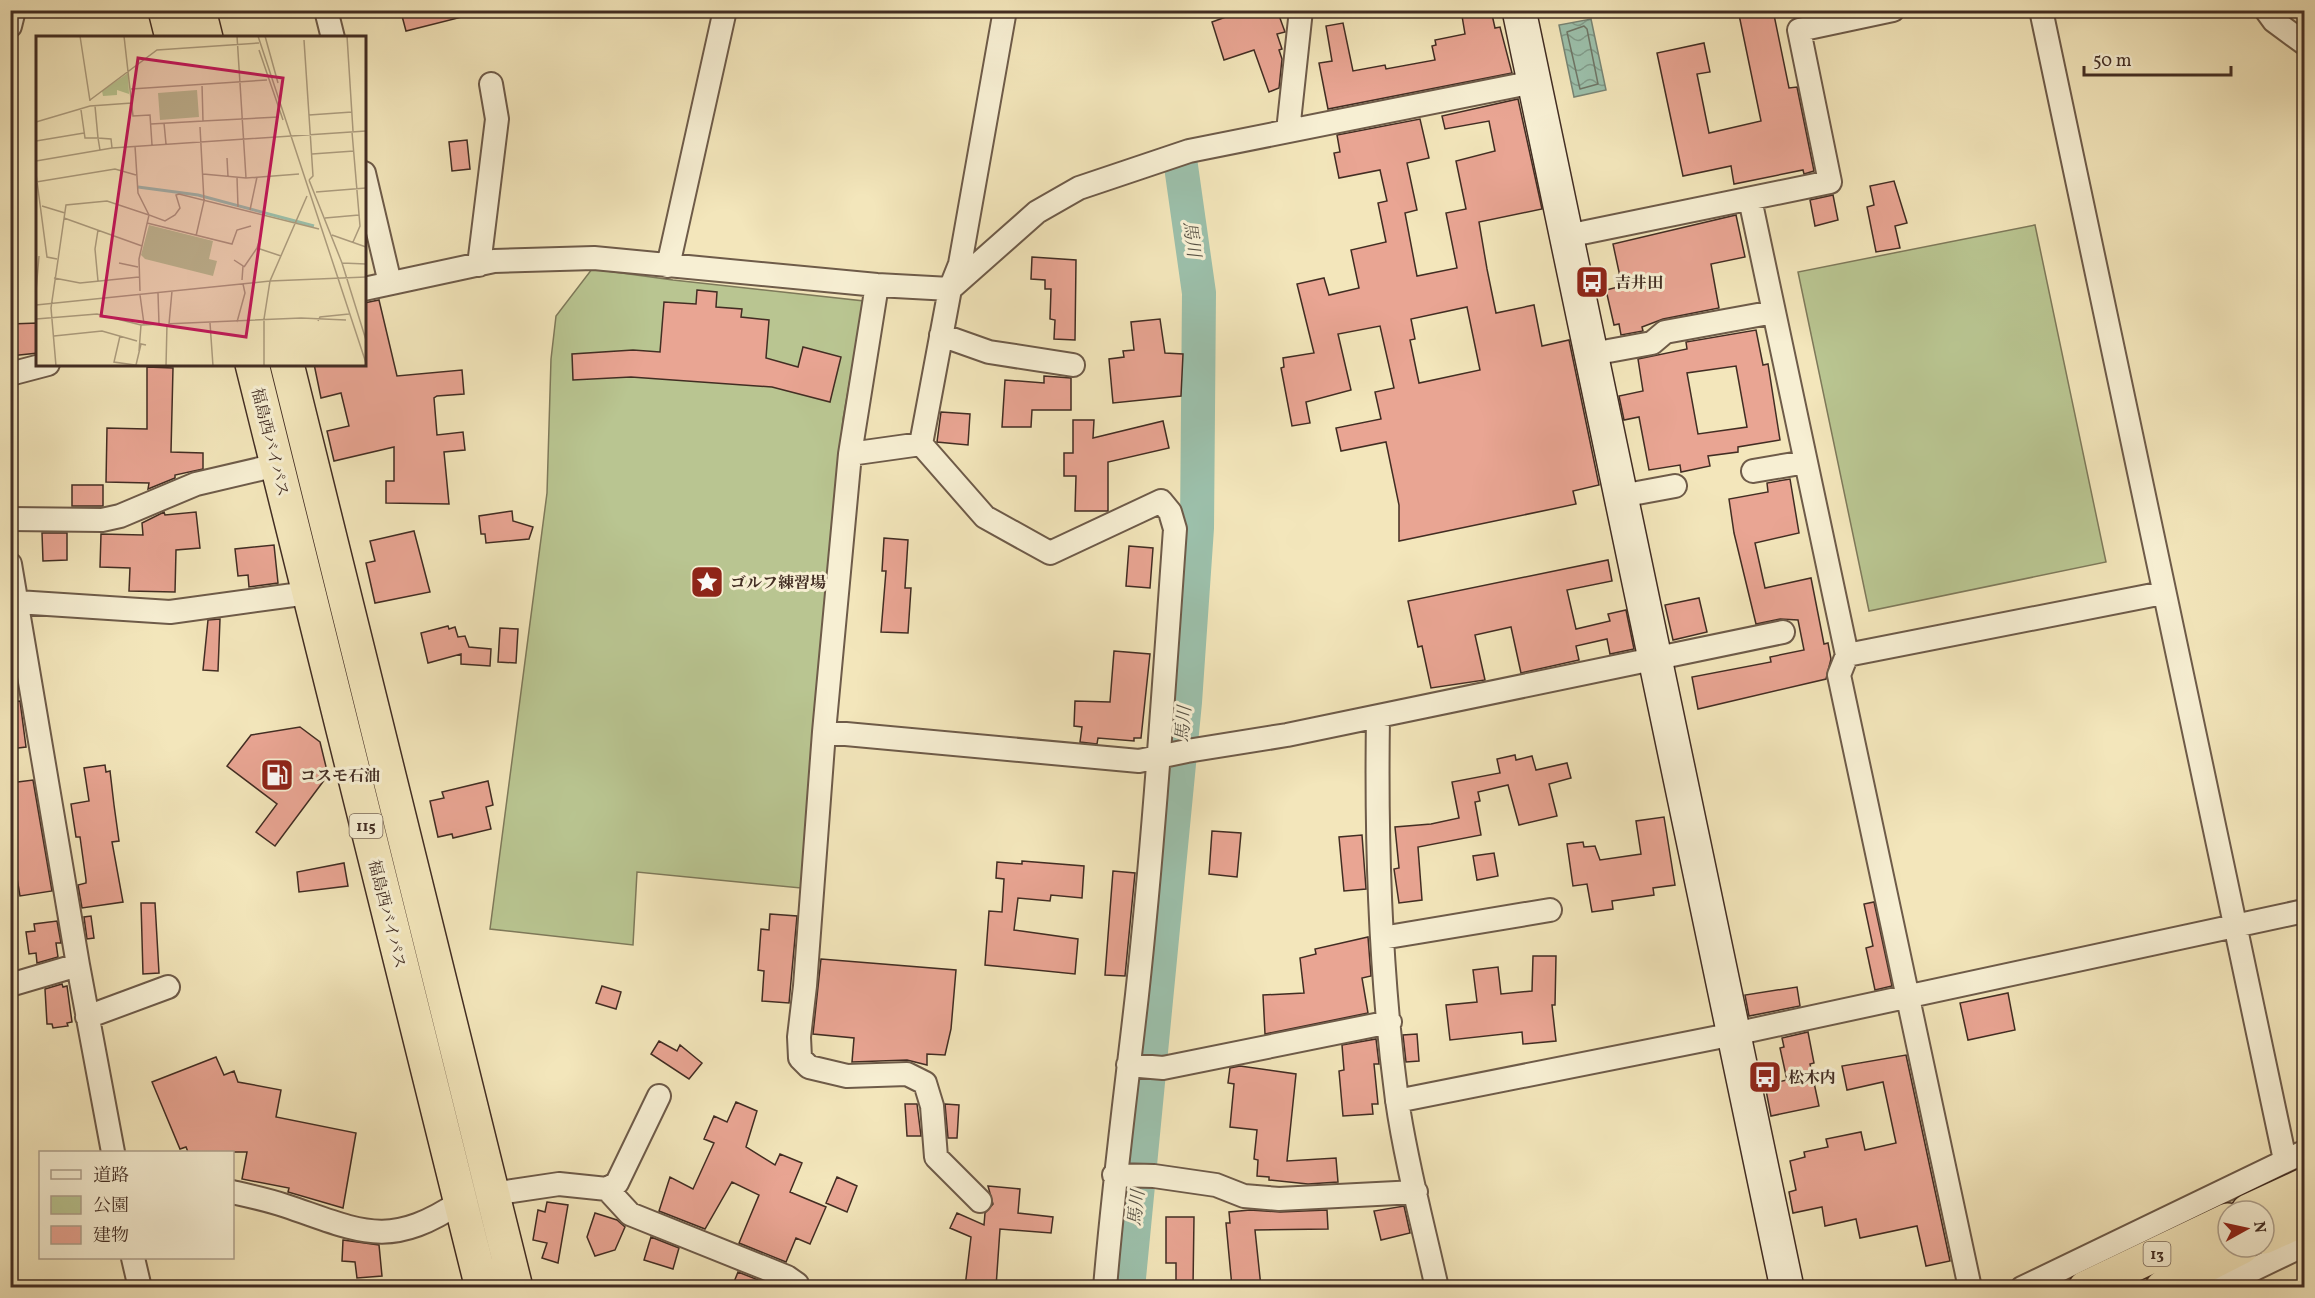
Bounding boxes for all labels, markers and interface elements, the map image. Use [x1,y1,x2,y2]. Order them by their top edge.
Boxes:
inset map [36,36,366,366]
scale bar [2084,39,2231,77]
text: 50 m [2093,49,2132,74]
water label: 馬川 [1176,220,1206,261]
bus stop icon: 吉井田 [1574,264,1610,300]
place label: 吉井田 [1615,273,1663,295]
street label: 福島西バイパス [245,386,293,499]
place icon: ゴルフ練習場 [689,564,725,600]
place label: ゴルフ練習場 [730,573,826,595]
water label: 馬川 [1170,703,1199,743]
fuel station icon: コスモ石油 [259,757,295,793]
place label: コスモ石油 [300,766,380,788]
road number: 115 [350,814,382,838]
street label: 福島西バイパス [362,858,410,971]
bus stop icon: 松木内 [1747,1059,1783,1095]
place label: 松木内 [1788,1068,1836,1090]
legend [39,1151,234,1259]
text: 道路 [93,1164,129,1189]
water label: 馬川 [1123,1187,1152,1227]
text: 公園 [93,1194,129,1219]
north arrow [2216,1199,2276,1259]
text: N [2247,1220,2271,1235]
text: 建物 [93,1224,129,1249]
road number: 13 [2144,1242,2170,1266]

